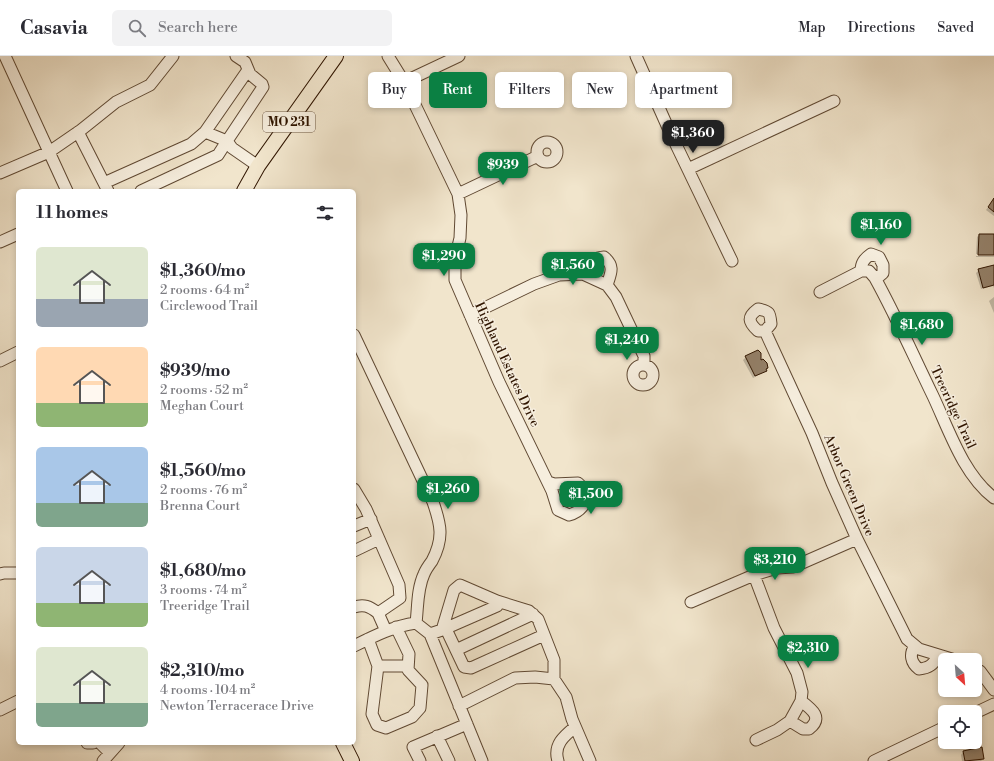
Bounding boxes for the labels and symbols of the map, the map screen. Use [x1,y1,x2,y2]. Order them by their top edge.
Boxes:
road number: MO 231 [263,112,315,132]
pin: $1,360 [660,120,726,154]
pin: $939 [479,152,527,186]
pin: $1,160 [848,212,914,246]
pin: $1,290 [411,243,477,277]
pin: $1,560 [540,252,606,286]
street label: Highland Estates Drive [471,299,543,430]
pin: $1,680 [889,312,955,346]
pin: $1,240 [594,327,660,361]
street label: Treeridge Trail [927,363,979,451]
street label: Arbor Green Drive [820,431,878,539]
pin: $1,260 [415,476,481,510]
pin: $1,500 [558,481,624,515]
pin: $3,210 [742,547,808,581]
pin: $2,310 [775,635,841,669]
north arrow [938,653,982,697]

